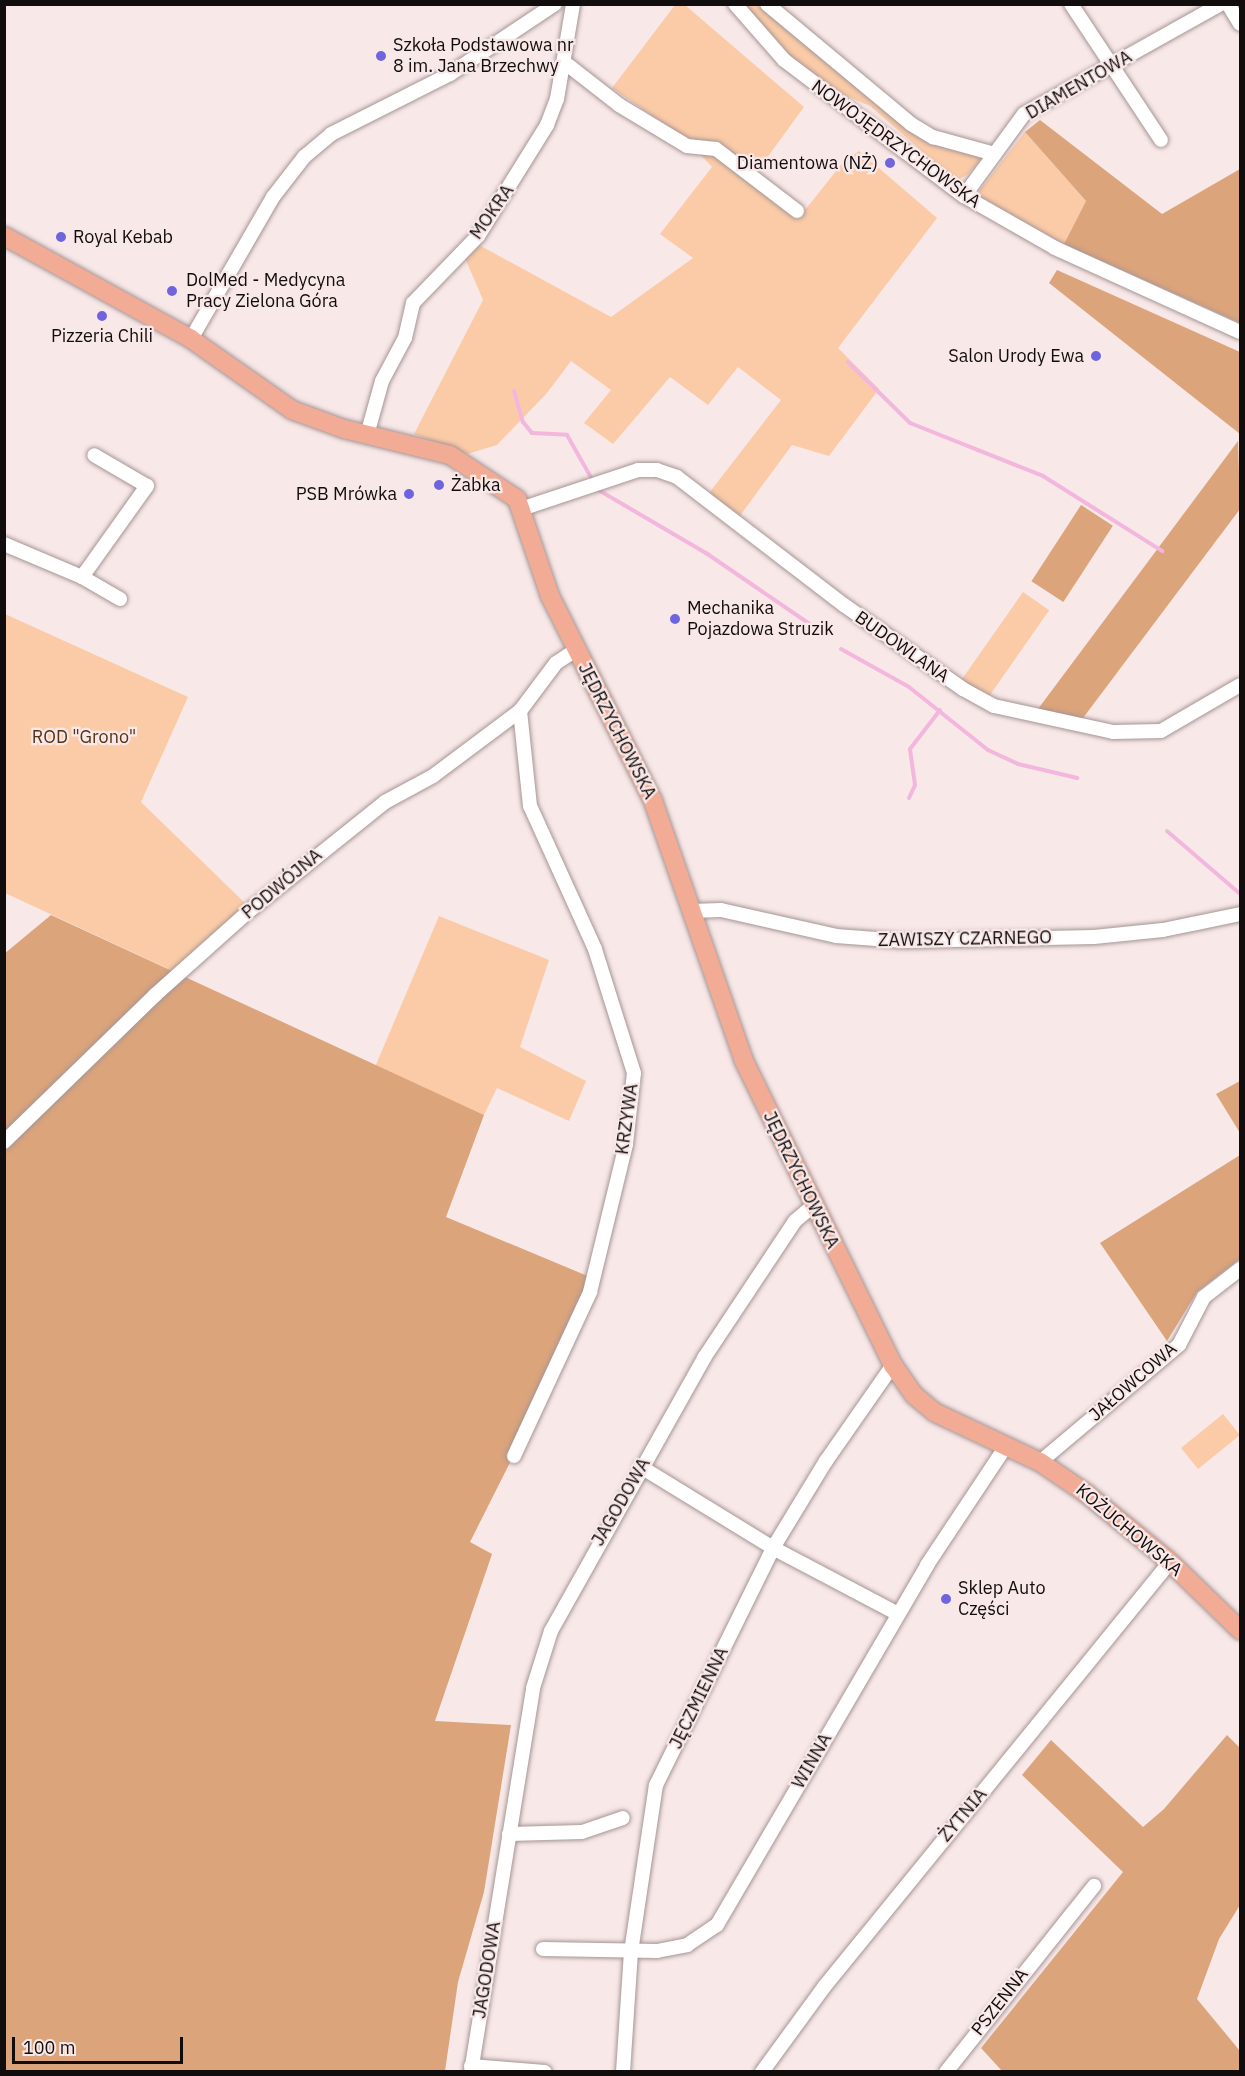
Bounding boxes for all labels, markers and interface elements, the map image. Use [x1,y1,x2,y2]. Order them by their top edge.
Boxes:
place label: Szkoła Podstawowa nr 8 im. Jana Brzechwy [393,35,574,78]
street label: DIAMENTOWA [1022,46,1136,124]
marker: Szkoła Podstawowa nr 8 im. Jana Brzechwy [374,49,388,63]
street label: NOWOJĘDRZYCHOWSKA [807,75,985,213]
place label: Diamentowa (NŻ) [737,152,878,174]
marker: Diamentowa (NŻ) [883,156,897,170]
street label: MOKRA [465,180,519,244]
place label: Royal Kebab [73,226,173,248]
marker: Royal Kebab [54,230,68,244]
place label: DolMed - Medycyna Pracy Zielona Góra [186,270,345,312]
marker: DolMed - Medycyna Pracy Zielona Góra [163,282,181,300]
marker: Pizzeria Chili [95,309,109,323]
place label: Pizzeria Chili [51,325,153,347]
place label: Salon Urody Ewa [948,345,1084,367]
marker: Salon Urody Ewa [1089,349,1103,363]
place label: Żabka [451,474,500,496]
marker: Żabka [432,478,446,492]
place label: PSB Mrówka [296,483,397,505]
marker: PSB Mrówka [402,487,416,501]
place label: Mechanika Pojazdowa Struzik [687,598,834,640]
street label: BUDOWLANA [851,607,953,687]
marker: Mechanika Pojazdowa Struzik [668,612,682,626]
street label: JĘDRZYCHOWSKA [573,659,661,803]
park label: ROD "Grono" [32,726,136,748]
street label: PODWÓJNA [238,844,326,924]
street label: ZAWISZY CZARNEGO [878,927,1052,951]
street label: KRZYWA [611,1082,643,1156]
street label: JĘDRZYCHOWSKA [758,1108,844,1252]
street label: JAŁOWCOWA [1085,1338,1181,1426]
street label: JAGODOWA [587,1454,655,1550]
street label: KOŻUCHOWSKA [1071,1479,1187,1581]
place label: Sklep Auto Części [958,1578,1045,1620]
marker: Sklep Auto Części [939,1592,953,1606]
street label: JĘCZMIENNA [665,1644,733,1752]
street label: WINNA [788,1730,836,1792]
street label: ŻYTNIA [934,1784,992,1846]
street label: JAGODOWA [469,1920,505,2020]
street label: PSZENNA [967,1964,1033,2040]
scale bar [15,2025,186,2063]
text: 100 m [23,2036,75,2059]

